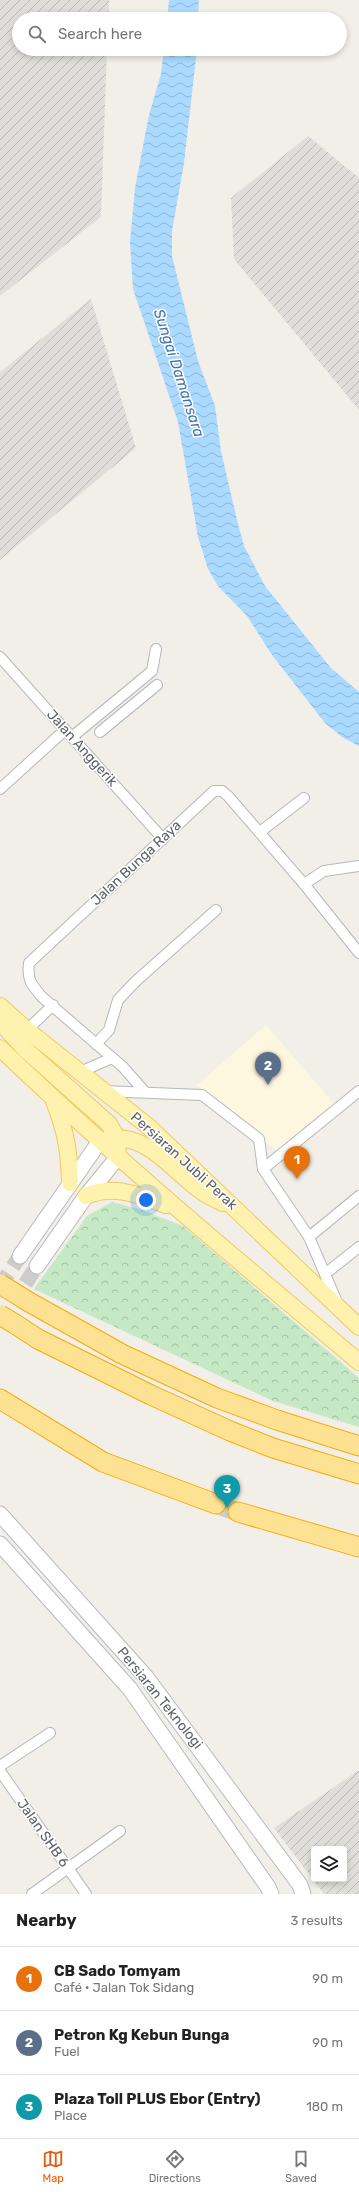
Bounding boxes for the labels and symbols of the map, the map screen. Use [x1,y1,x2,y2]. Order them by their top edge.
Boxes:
water label: Sungai Damansara [150,307,208,440]
street label: Jalan Anggerik [43,706,121,791]
street label: Jalan Bunga Raya [87,817,185,909]
pin: 2 [255,1052,281,1085]
street label: Persiaran Jubli Perak [127,1109,241,1214]
pin: 1 [284,1146,310,1179]
your location [136,1190,156,1210]
pin: 3 [214,1475,240,1508]
street label: Persiaran Teknologi [114,1644,206,1752]
street label: Jalan SHB 6 [13,1796,73,1870]

